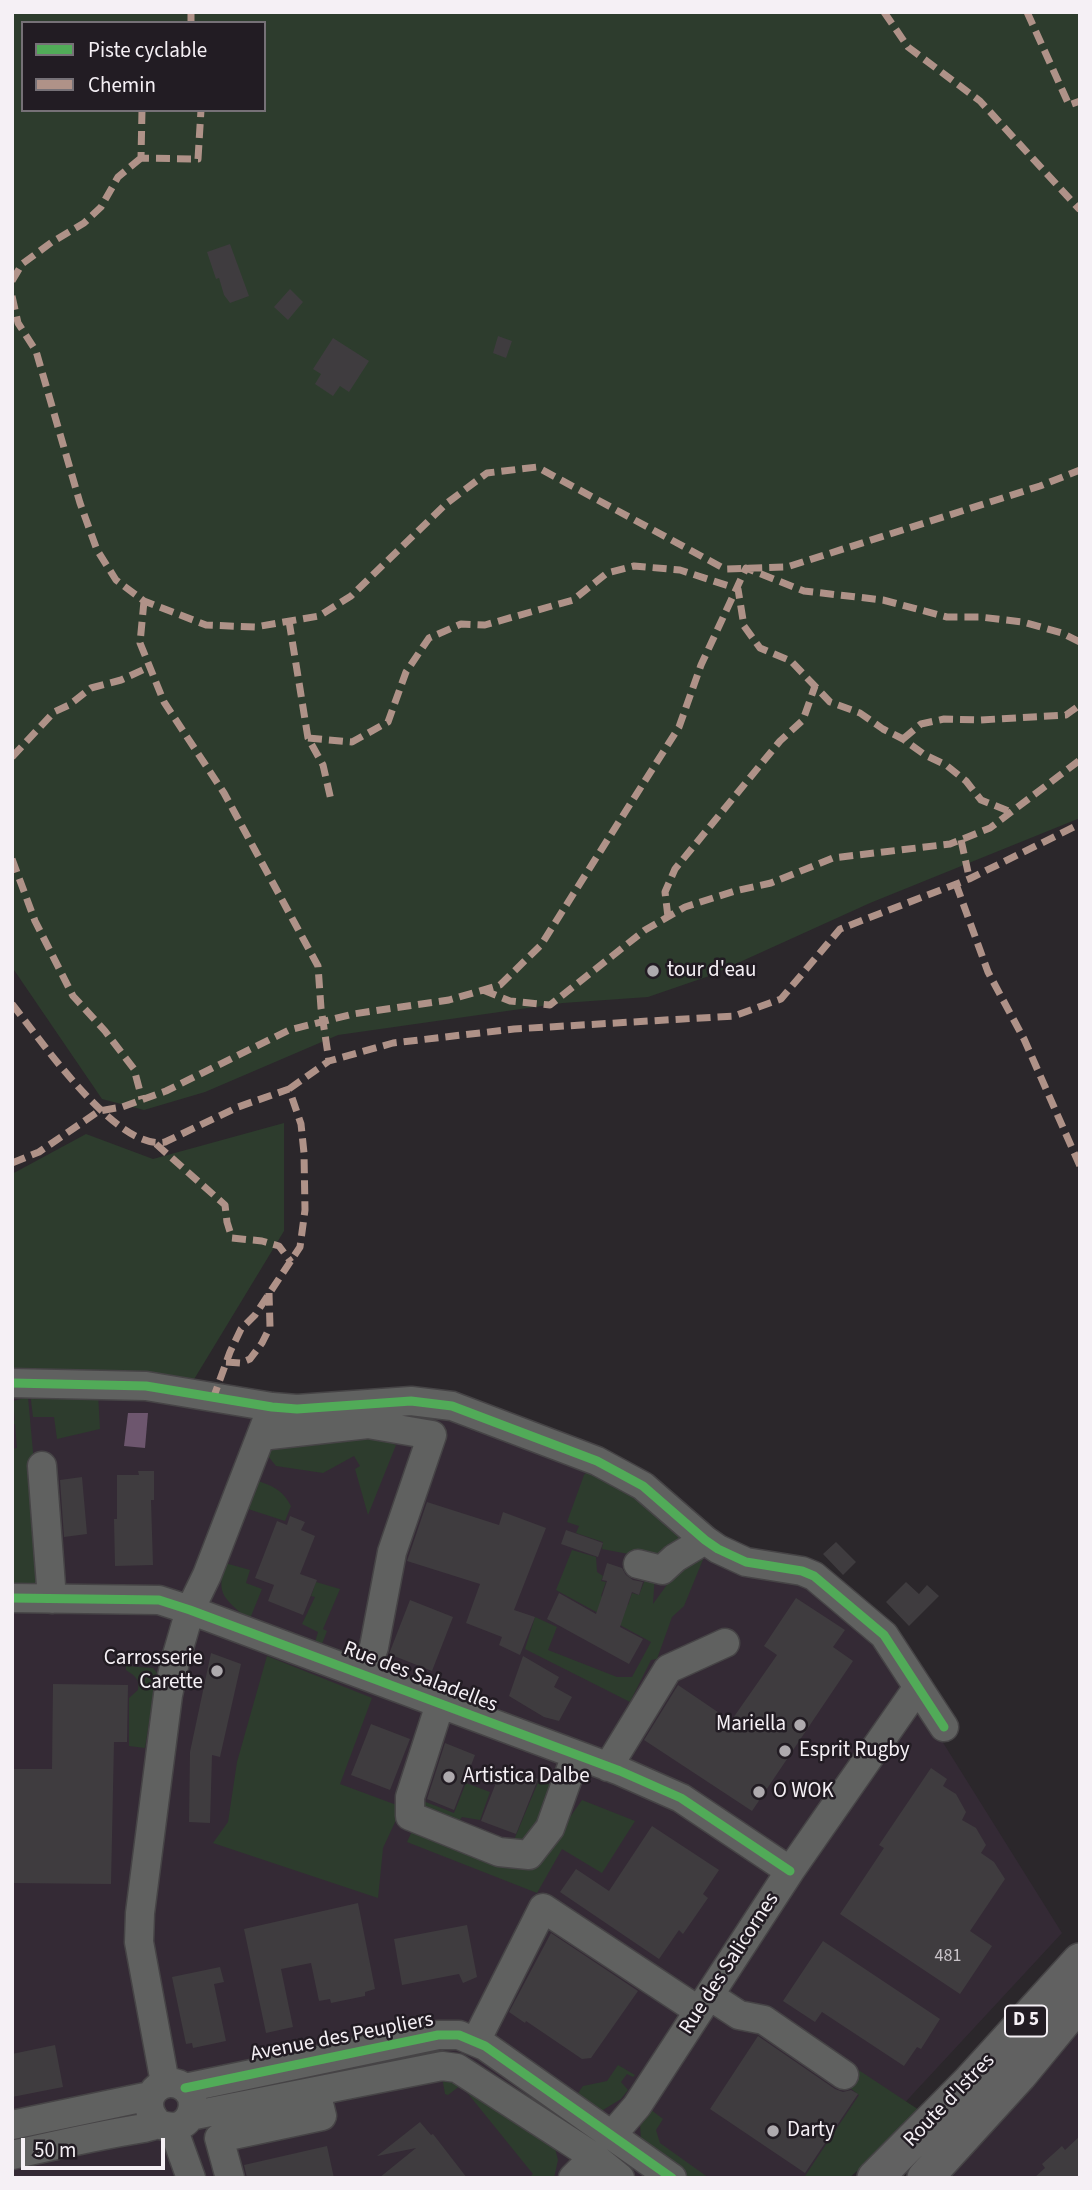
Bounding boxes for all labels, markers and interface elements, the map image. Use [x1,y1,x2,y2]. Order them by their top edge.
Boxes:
legend [21,21,266,112]
text: Piste cyclable [88,35,207,65]
text: Chemin [88,70,156,100]
place label: tour d'eau [667,958,757,984]
marker: tour d'eau [645,963,661,979]
street label: Rue des Saladelles [339,1637,501,1719]
place label: Carrosserie Carette [104,1646,203,1696]
marker: Carrosserie Carette [209,1663,225,1679]
place label: Mariella [716,1712,786,1738]
marker: Mariella [792,1717,808,1733]
place label: Esprit Rugby [799,1738,910,1764]
marker: Esprit Rugby [777,1743,793,1759]
place label: Artistica Dalbe [463,1764,590,1790]
marker: Artistica Dalbe [441,1769,457,1785]
place label: O WOK [773,1779,834,1805]
marker: O WOK [751,1784,767,1800]
street label: Rue des Salicornes [675,1888,785,2040]
house number: 481 [935,1946,961,1968]
road number: D 5 [1005,2006,1047,2036]
street label: Avenue des Peupliers [248,2008,436,2068]
street label: Route d'Istres [899,2049,1001,2153]
place label: Darty [787,2118,835,2144]
marker: Darty [765,2123,781,2139]
scale bar [24,2124,168,2168]
text: 50 m [34,2135,76,2165]

